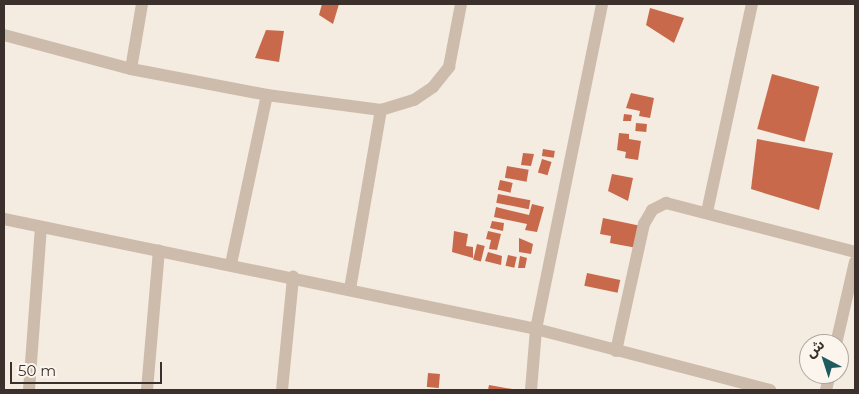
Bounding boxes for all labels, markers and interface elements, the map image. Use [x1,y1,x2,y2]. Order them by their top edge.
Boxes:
north arrow [799,334,849,384]
text: ش [802,335,828,361]
scale bar [12,352,165,384]
text: 50 m [18,361,56,380]

